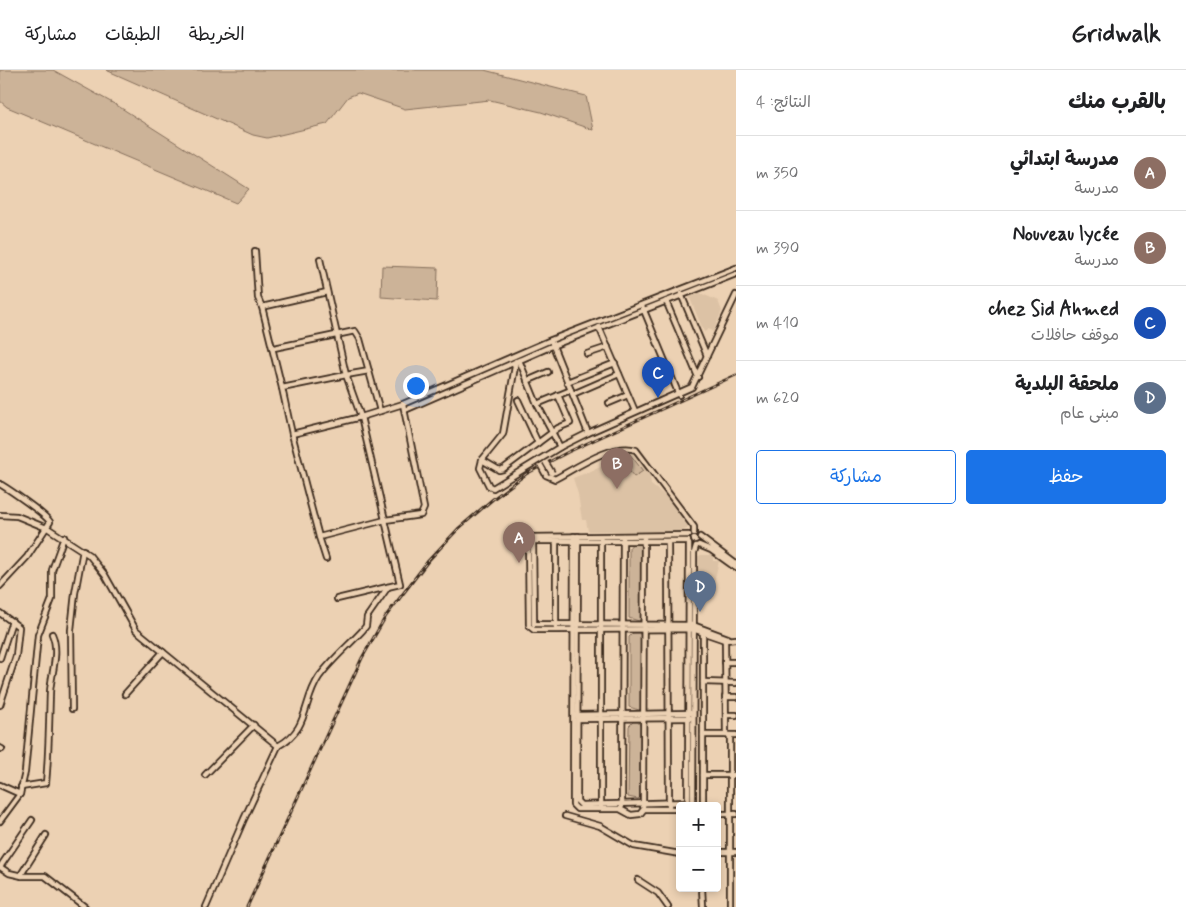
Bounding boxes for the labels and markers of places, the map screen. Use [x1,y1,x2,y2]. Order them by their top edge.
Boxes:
pin: C [642,357,674,398]
pin: B [601,448,633,489]
pin: A [503,522,535,563]
pin: D [684,571,716,612]

